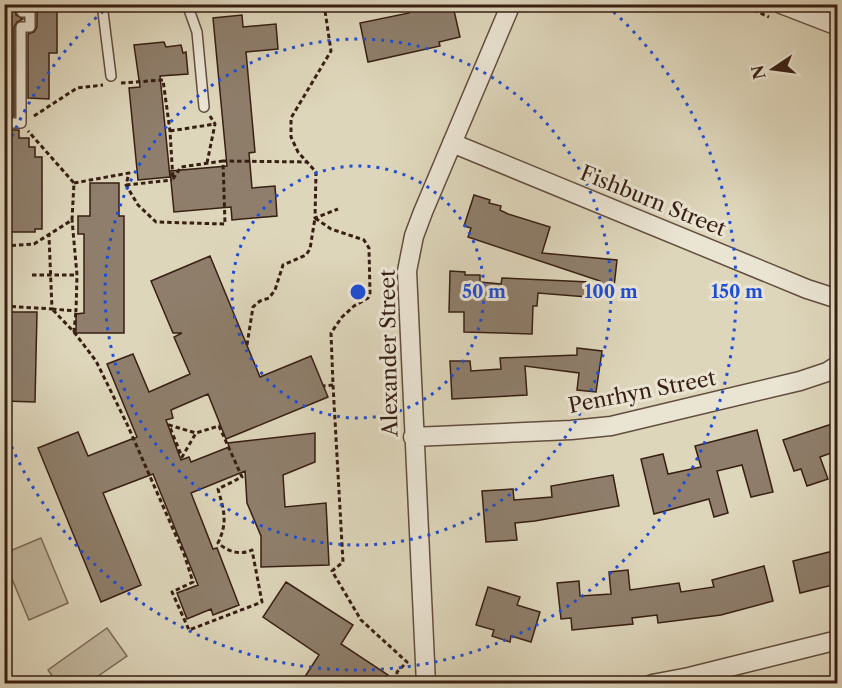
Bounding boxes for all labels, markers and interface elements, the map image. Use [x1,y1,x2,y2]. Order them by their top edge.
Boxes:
north arrow [743,39,803,99]
text: N [747,63,770,81]
street label: Fishburn Street [577,160,730,241]
street label: Alexander Street [375,269,402,438]
text: 50 m [462,281,506,303]
text: 100 m [584,281,638,303]
text: 150 m [711,281,763,303]
centre of rings [348,282,368,302]
street label: Penrhyn Street [566,365,718,418]

